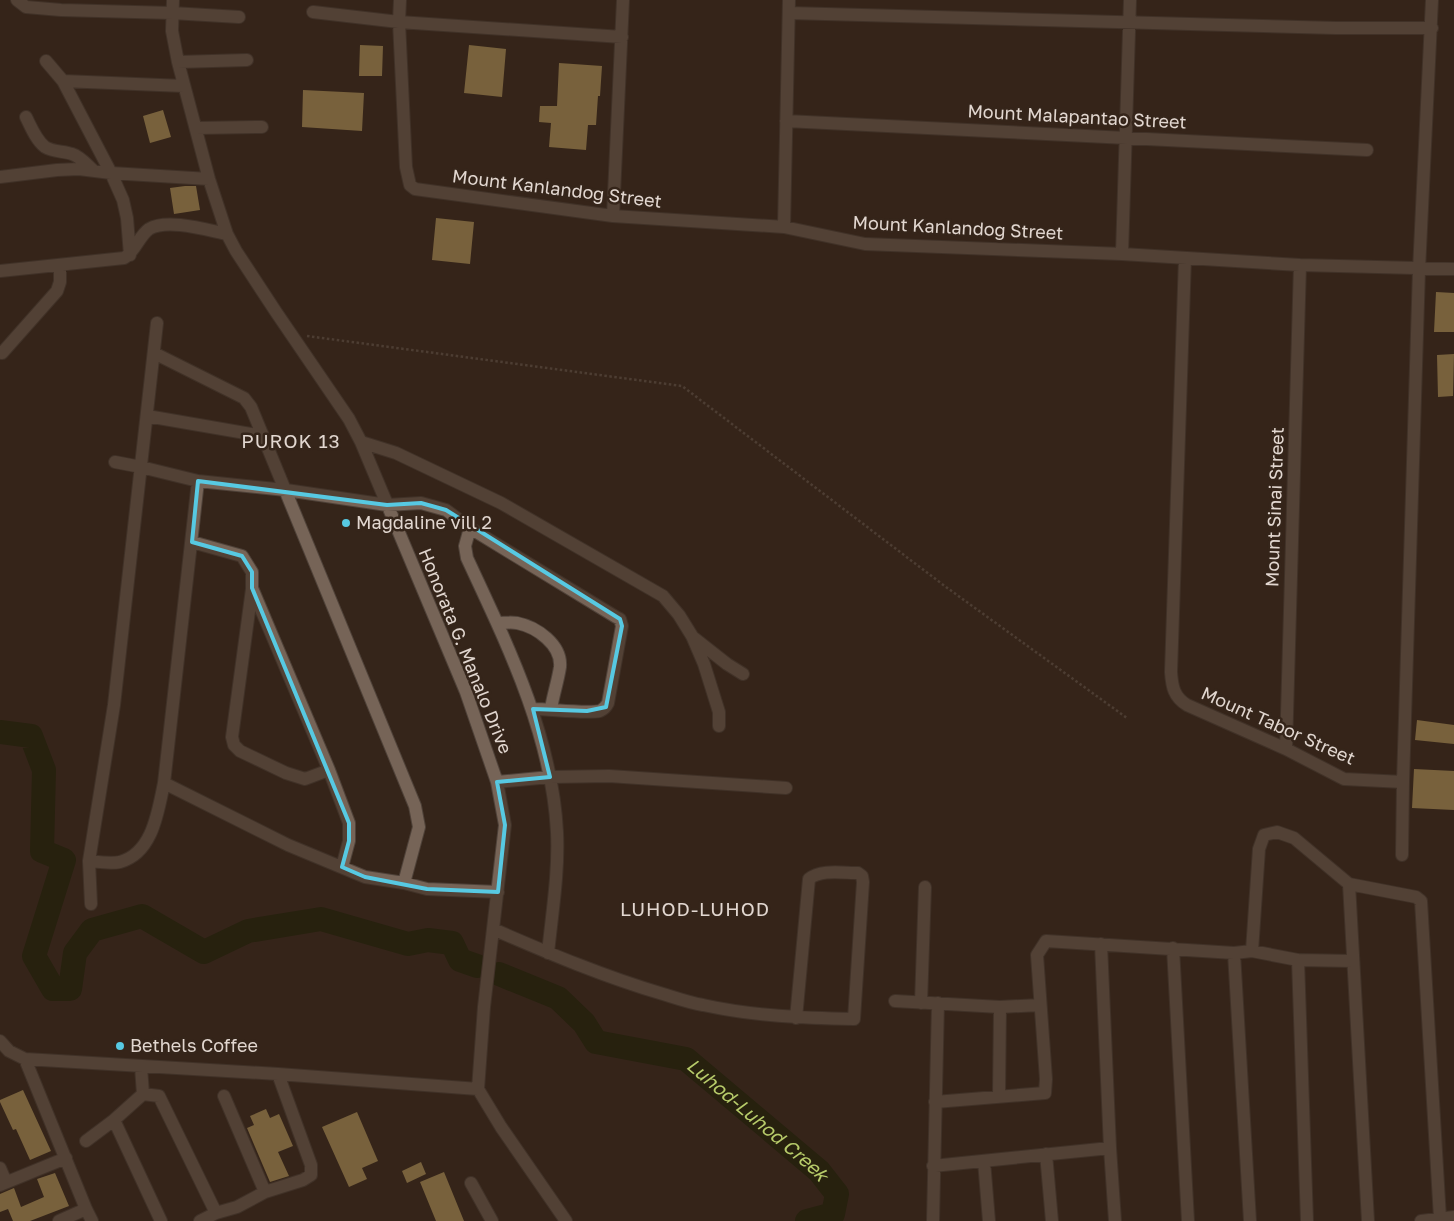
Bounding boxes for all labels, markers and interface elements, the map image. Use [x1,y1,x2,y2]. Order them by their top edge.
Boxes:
street label: Mount Malapantao Street [967,99,1187,133]
street label: Mount Kanlandog Street [451,164,663,212]
street label: Mount Kanlandog Street [852,210,1064,244]
street label: Mount Sinai Street [1260,427,1288,587]
district label: PUROK 13 [241,429,341,452]
place label: Magdaline vill 2 [356,511,492,533]
marker: Magdaline vill 2 [340,517,352,529]
street label: Honorata G. Manalo Drive [415,545,517,757]
street label: Mount Tabor Street [1198,681,1359,769]
district label: LUHOD-LUHOD [620,897,770,920]
place label: Bethels Coffee [130,1034,258,1056]
marker: Bethels Coffee [114,1040,126,1052]
water label: Luhod-Luhod Creek [683,1053,836,1187]

